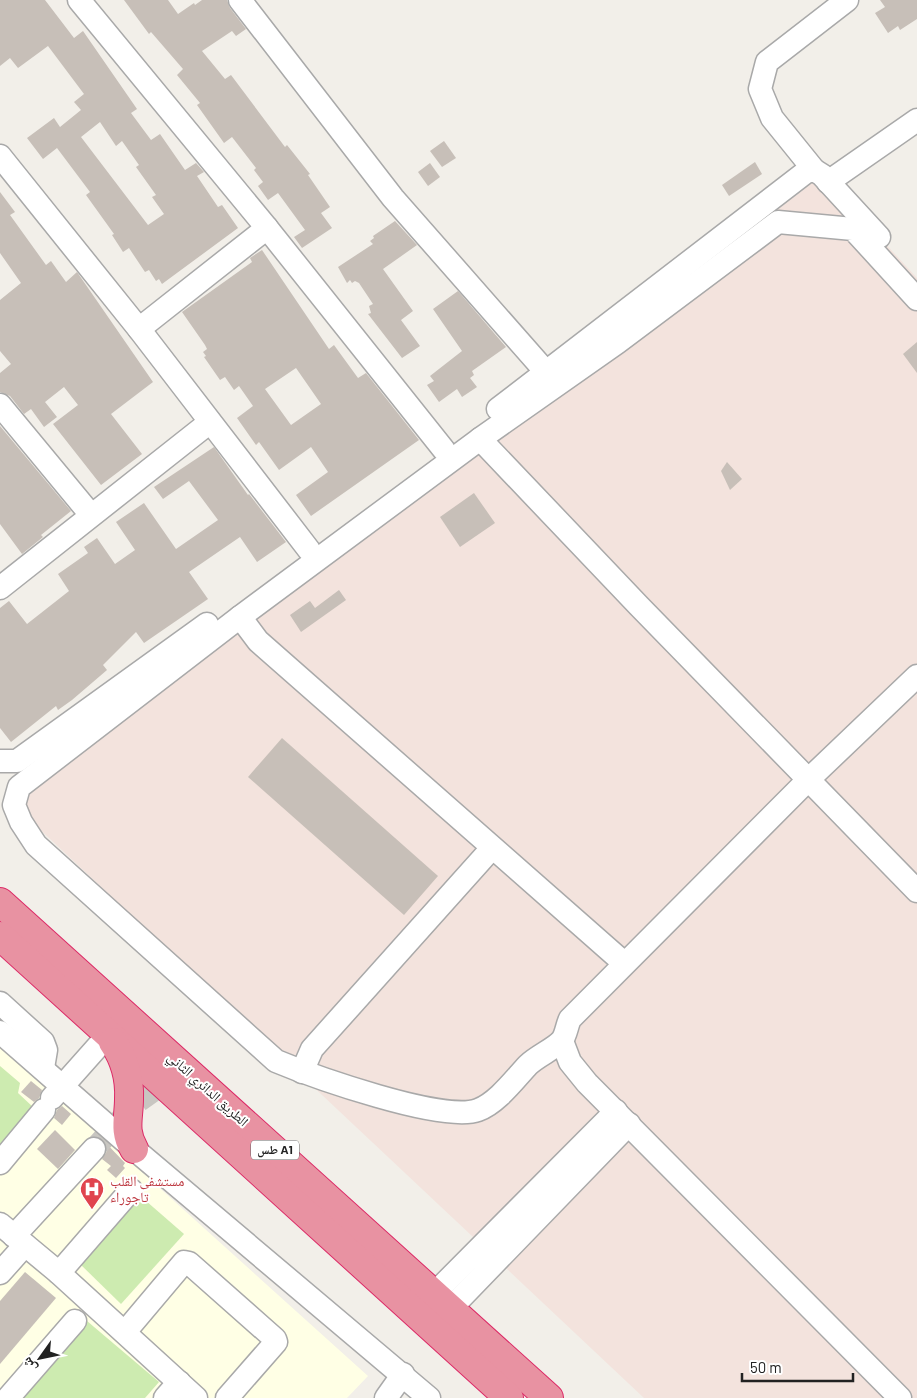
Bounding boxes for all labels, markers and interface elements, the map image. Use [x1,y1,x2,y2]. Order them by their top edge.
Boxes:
street label: الطريق الدائري الثاني [162,1048,252,1132]
road number: طس A1 [251,1140,299,1160]
place label: مستشفى القلب تاجوراء [110,1172,184,1206]
hospital icon: مستشفى القلب تاجوراء [79,1176,105,1210]
north arrow [15,1333,65,1383]
scale bar [742,1350,853,1382]
text: ش [17,1354,41,1376]
text: 50 m [750,1358,782,1376]

